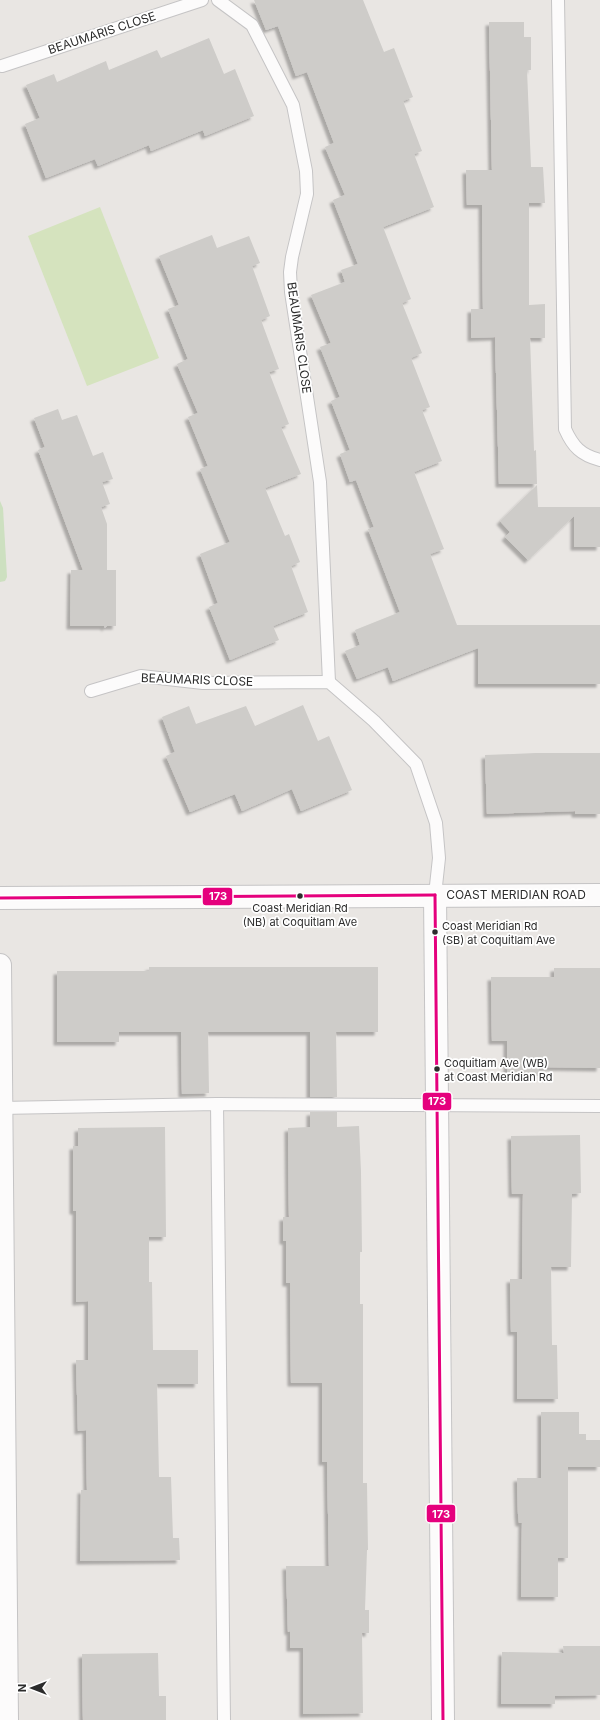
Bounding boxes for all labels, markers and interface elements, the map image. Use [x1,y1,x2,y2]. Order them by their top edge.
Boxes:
street label: BEAUMARIS CLOSE [46,8,158,57]
street label: BEAUMARIS CLOSE [284,281,315,395]
street label: BEAUMARIS CLOSE [141,670,253,689]
line badge: 173 [202,887,233,906]
street label: COAST MERIDIAN ROAD [446,887,586,902]
text: 173 [209,889,227,903]
marker: Coast Meridian Rd (NB) at Coquitlam Ave [295,891,305,901]
place label: Coast Meridian Rd (NB) at Coquitlam Ave [243,901,357,929]
place label: Coast Meridian Rd (SB) at Coquitlam Ave [442,919,555,947]
marker: Coast Meridian Rd (SB) at Coquitlam Ave [430,927,440,937]
place label: Coquitlam Ave (WB) at Coast Meridian Rd [444,1056,552,1084]
marker: Coquitlam Ave (WB) at Coast Meridian Rd [432,1064,442,1074]
line badge: 173 [422,1092,452,1111]
text: 173 [428,1094,446,1108]
line badge: 173 [426,1504,456,1523]
text: 173 [432,1507,450,1521]
north arrow [12,1668,52,1708]
text: N [15,1684,29,1692]

